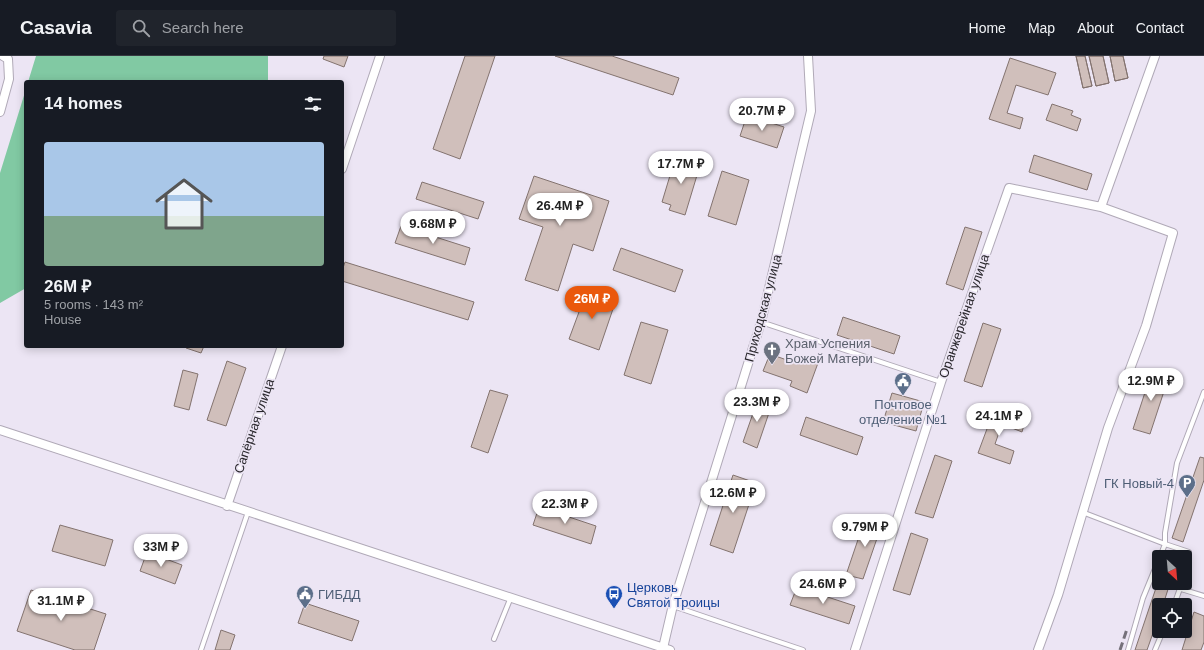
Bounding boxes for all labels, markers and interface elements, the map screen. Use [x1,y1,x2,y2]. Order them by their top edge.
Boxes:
search box [116,10,396,46]
text: Casavia [20,17,92,38]
icon: search [130,17,152,39]
text: Search here [162,19,244,36]
text: Home [969,20,1006,36]
text: Map [1028,20,1055,36]
text: About [1077,20,1114,36]
text: Contact [1136,20,1184,36]
icon: filters [302,93,324,115]
text: 14 homes [44,94,122,113]
pin: 20.7M ₽ [725,98,799,132]
text: 20.7M ₽ [738,103,786,118]
pin: 17.7M ₽ [644,151,718,185]
text: 17.7M ₽ [657,156,705,171]
icon: home [148,168,220,240]
pin: 26.4M ₽ [523,193,597,227]
text: 26.4M ₽ [536,198,584,213]
pin: 9.68M ₽ [396,211,470,245]
text: 9.68M ₽ [409,216,457,231]
street label: Оранжерейная улица [936,251,993,380]
street label: Приходская улица [741,252,785,363]
text: 26M ₽ [44,277,92,296]
pin: 26M ₽ [564,286,620,320]
text: 26M ₽ [574,291,610,306]
text: 5 rooms · 143 m² [44,297,143,312]
text: House [44,312,82,327]
place label: Храм Успения Божей Матери [785,336,873,366]
church icon: Храм Успения Божей Матери [762,340,782,365]
pin: 12.9M ₽ [1114,368,1188,402]
public building icon: Почтовое отделение №1 [893,371,913,396]
text: 12.9M ₽ [1127,373,1175,388]
street label: Сапёрная улица [231,376,277,475]
pin: 23.3M ₽ [720,389,794,423]
text: 23.3M ₽ [733,394,781,409]
place label: Почтовое отделение №1 [859,397,947,427]
pin: 24.1M ₽ [962,403,1036,437]
text: 24.1M ₽ [975,408,1023,423]
parking icon: ГК Новый-4 [1177,473,1197,498]
place label: ГК Новый-4 [1104,476,1174,491]
pin: 12.6M ₽ [696,480,770,514]
text: 12.6M ₽ [709,485,757,500]
pin: 22.3M ₽ [528,491,602,525]
text: 22.3M ₽ [541,496,589,511]
pin: 9.79M ₽ [828,514,902,548]
text: 9.79M ₽ [841,519,889,534]
pin: 33M ₽ [133,534,189,568]
text: 33M ₽ [143,539,179,554]
north arrow [1152,550,1192,590]
map controls [1152,550,1192,638]
pin: 24.6M ₽ [786,571,860,605]
text: 24.6M ₽ [799,576,847,591]
place label: Церковь Святой Троицы [627,580,720,610]
public building icon: ГИБДД [295,584,315,609]
bus stop icon: Церковь Святой Троицы [604,584,624,609]
place label: ГИБДД [318,587,361,602]
pin: 31.1M ₽ [24,588,98,622]
text: 31.1M ₽ [37,593,85,608]
button: locate [1152,598,1192,638]

